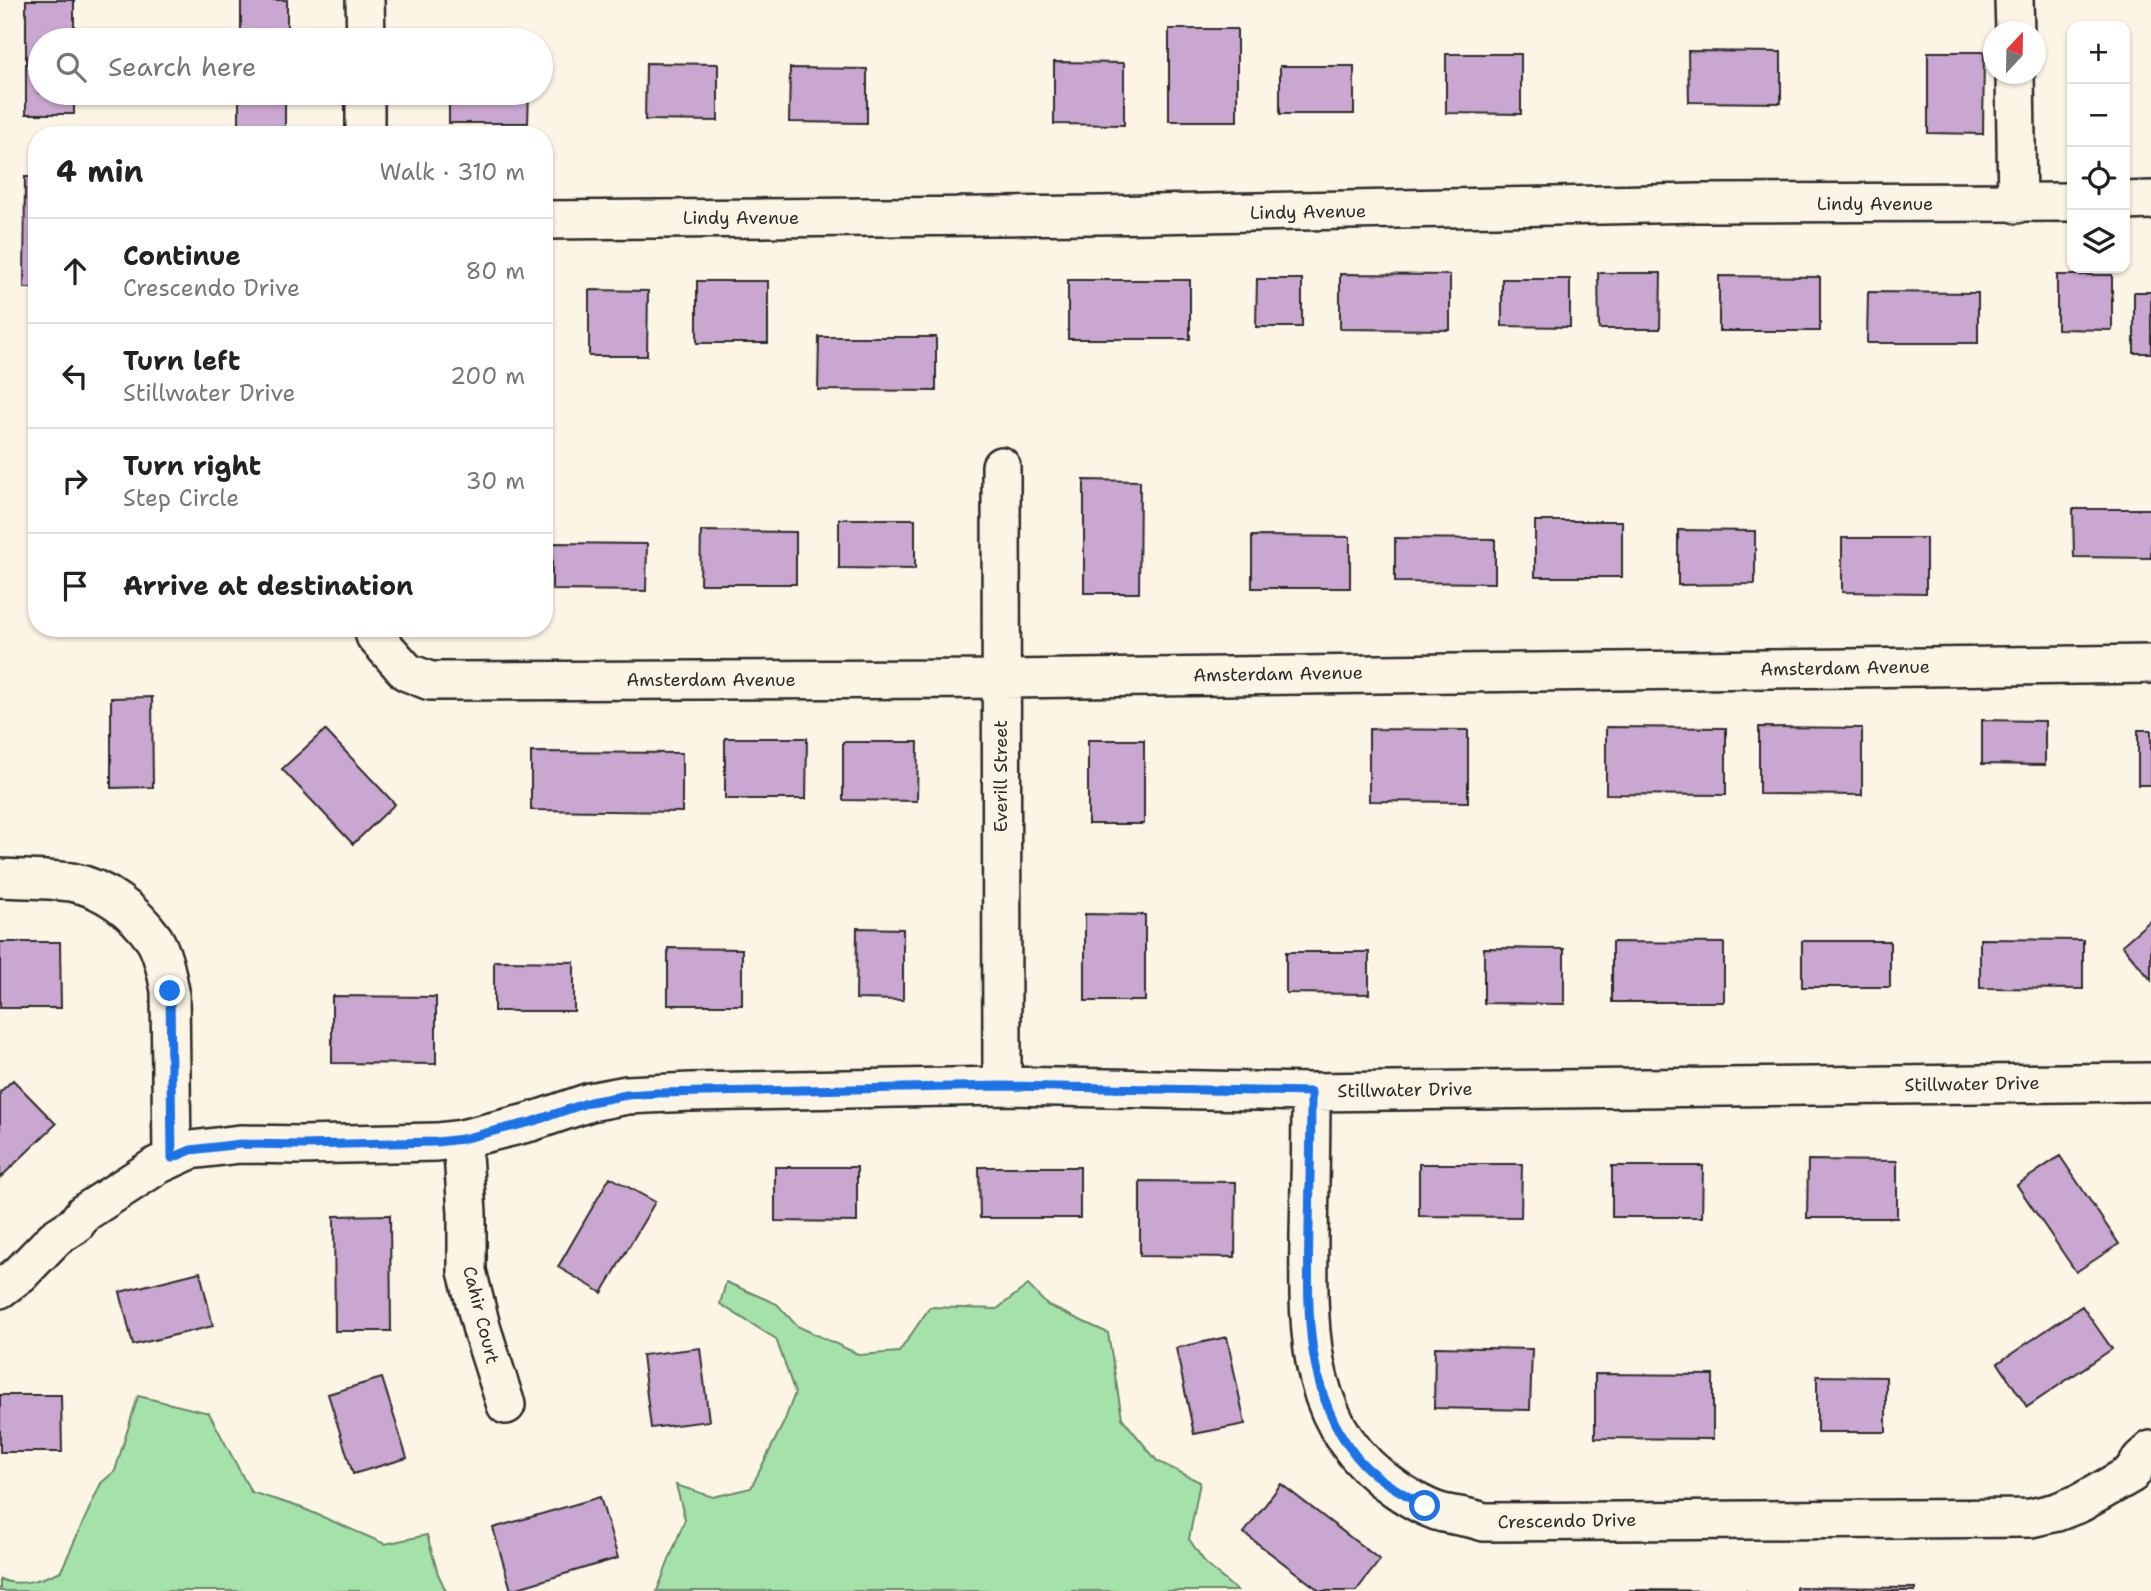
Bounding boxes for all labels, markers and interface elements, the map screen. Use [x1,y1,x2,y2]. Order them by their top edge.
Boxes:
north arrow [1983,21,2046,84]
map controls [2067,21,2130,273]
button: + [2067,21,2130,84]
search box [28,28,553,105]
icon: search [52,48,90,86]
text: Search here [108,49,257,84]
button: − [2067,84,2130,147]
button: locate [2067,147,2130,210]
text: 4 min [56,151,143,192]
text: Walk · 310 m [380,157,525,187]
street label: Lindy Avenue [1817,192,1933,216]
street label: Lindy Avenue [1250,199,1366,225]
street label: Lindy Avenue [683,206,799,230]
button: layers [2067,210,2130,273]
text: Continue [123,238,241,273]
icon: ahead [56,252,94,290]
text: 80 m [466,256,525,286]
text: Crescendo Drive [123,273,300,303]
text: Turn left [123,343,240,378]
icon: left [56,357,94,395]
text: 200 m [450,361,525,391]
text: Stillwater Drive [123,378,296,408]
text: Turn right [123,448,261,483]
icon: right [56,462,94,500]
text: 30 m [466,466,525,496]
text: Step Circle [123,483,239,513]
icon: arrive [56,567,94,605]
text: Arrive at destination [123,568,413,603]
street label: Amsterdam Avenue [1760,655,1930,681]
street label: Amsterdam Avenue [1193,661,1363,687]
street label: Amsterdam Avenue [626,668,796,692]
street label: Everill Street [989,720,1013,832]
route end [154,975,185,1006]
street label: Stillwater Drive [1904,1071,2040,1097]
street label: Stillwater Drive [1337,1077,1473,1103]
street label: Cahir Court [457,1264,505,1367]
route start [1409,1490,1440,1521]
street label: Crescendo Drive [1498,1508,1636,1534]

